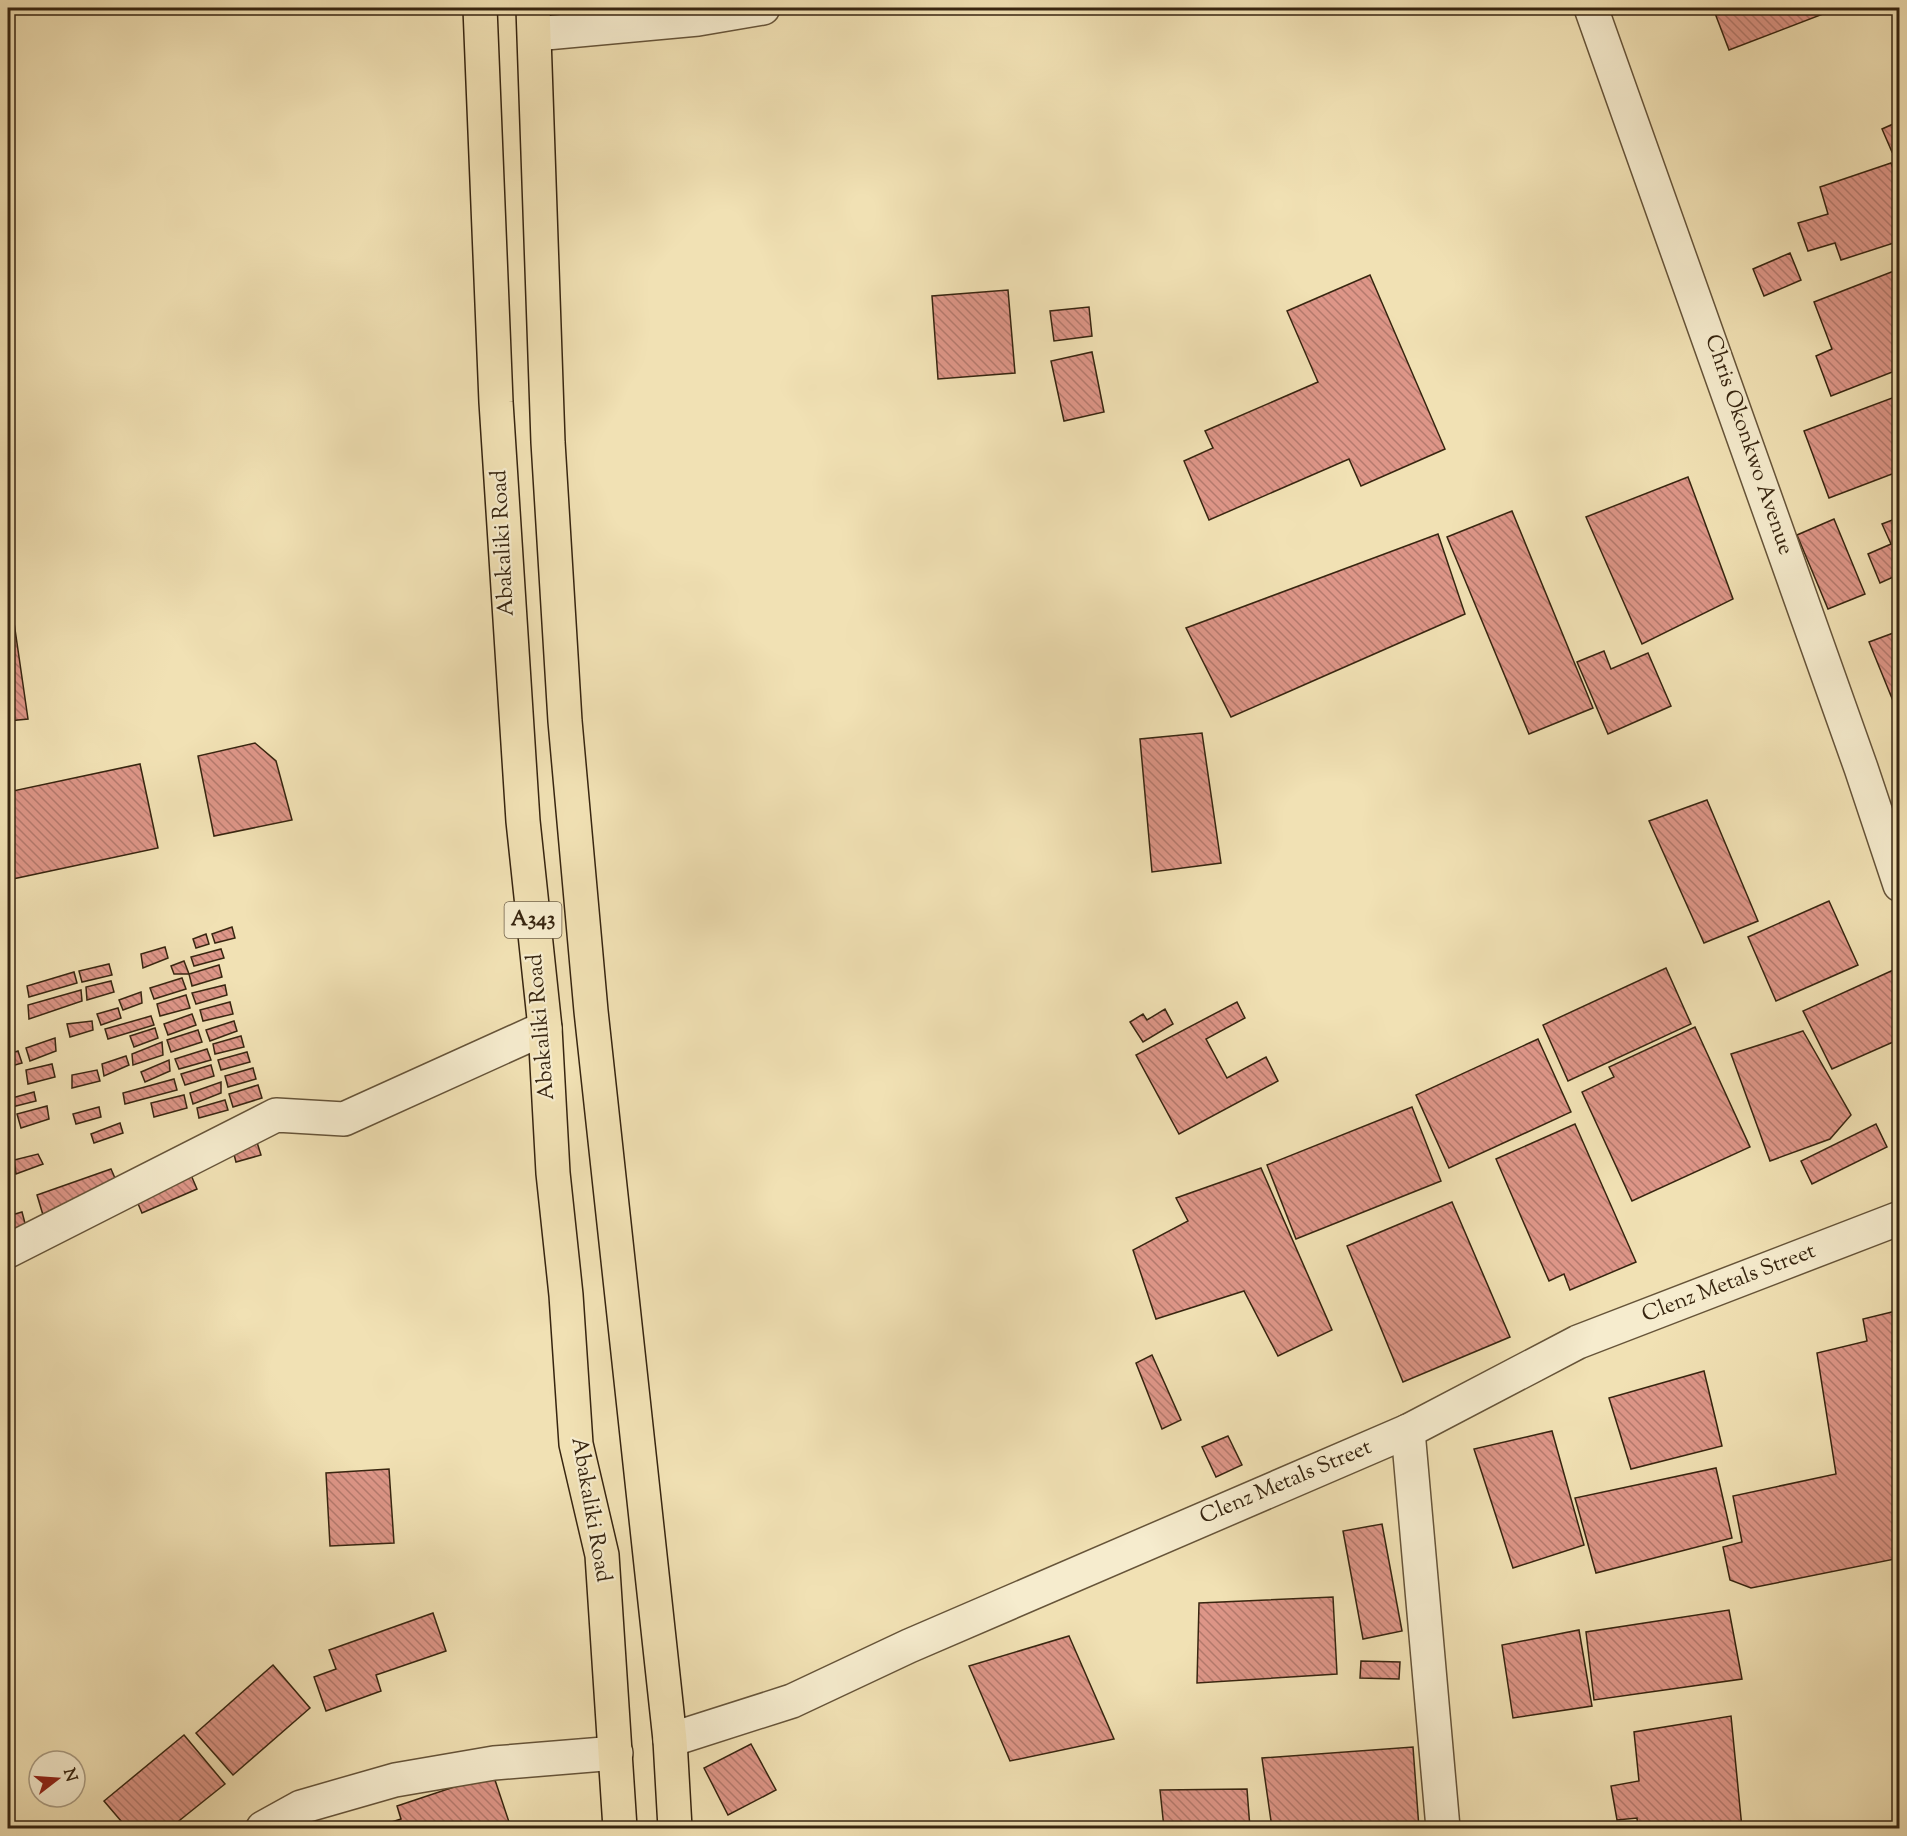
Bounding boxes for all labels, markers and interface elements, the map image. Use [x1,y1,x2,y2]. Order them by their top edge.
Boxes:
street label: Chris Okonkwo Avenue [1695,330,1801,560]
street label: Abakaliki Road [484,469,524,617]
road number: A343 [504,902,562,938]
street label: Abakaliki Road [520,953,564,1101]
street label: Clenz Metals Street [1637,1236,1821,1332]
street label: Clenz Metals Street [1195,1432,1377,1534]
street label: Abakaliki Road [562,1435,618,1585]
north arrow [27,1749,87,1809]
text: N [56,1766,82,1785]

